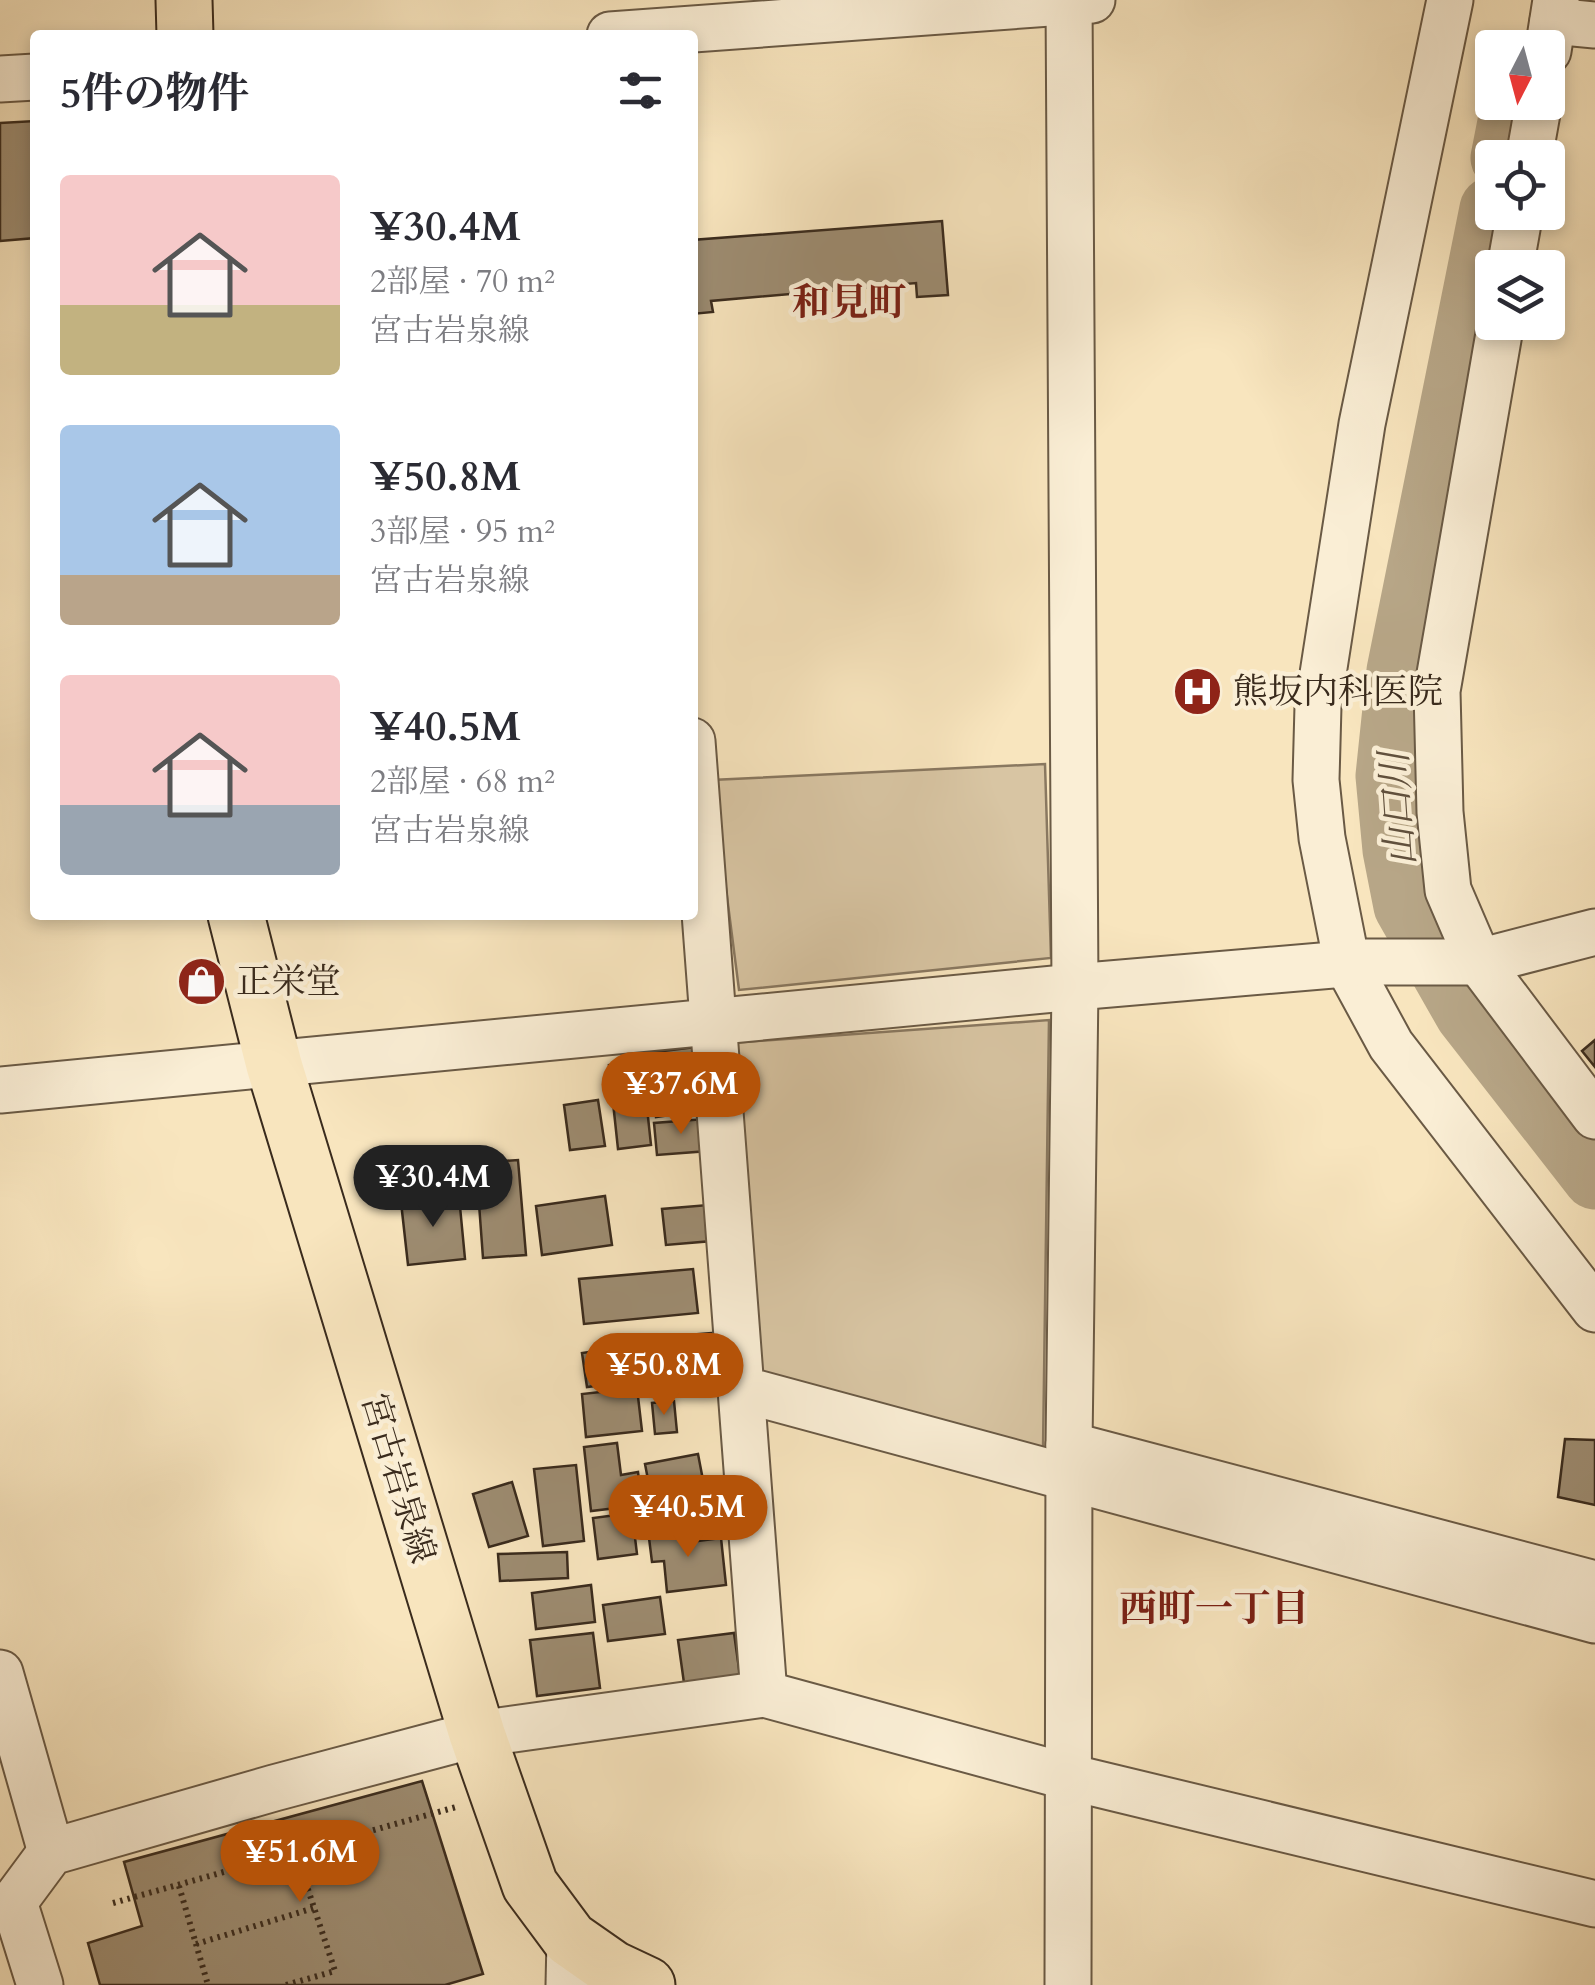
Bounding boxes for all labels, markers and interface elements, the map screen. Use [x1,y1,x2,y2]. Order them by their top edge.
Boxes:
north arrow [1475,30,1565,120]
map controls [1475,30,1565,340]
icon: filters [613,63,668,118]
text: 5件の物件 [60,65,250,122]
button: locate [1475,140,1565,230]
text: ¥30.4M [370,198,521,255]
icon: home [140,215,260,335]
button: layers [1475,250,1565,340]
text: 2部屋 · 70 m² [370,260,555,304]
district label: 和見町 [792,277,906,329]
text: 宮古岩泉線 [370,309,530,353]
text: ¥50.8M [370,448,521,505]
icon: home [140,465,260,585]
text: 3部屋 · 95 m² [370,510,555,554]
text: 宮古岩泉線 [370,559,530,603]
hospital icon: 熊坂内科医院 [1172,665,1224,717]
place label: 熊坂内科医院 [1233,668,1443,716]
text: ¥40.5M [370,698,521,755]
icon: home [140,715,260,835]
water label: 山口川 [1368,746,1428,868]
text: 2部屋 · 68 m² [370,760,555,804]
text: 宮古岩泉線 [370,809,530,853]
shop icon: 正栄堂 [175,955,227,1007]
place label: 正栄堂 [236,958,341,1006]
pin: ¥37.6M [600,1052,762,1137]
text: ¥37.6M [623,1062,739,1106]
pin: ¥30.4M [352,1145,514,1230]
text: ¥30.4M [375,1155,491,1199]
pin: ¥50.8M [583,1333,745,1418]
text: ¥50.8M [606,1343,722,1387]
street label: 宮古岩泉線 [350,1388,447,1569]
pin: ¥40.5M [607,1475,769,1560]
text: ¥40.5M [630,1485,746,1529]
district label: 西町一丁目 [1119,1583,1309,1635]
pin: ¥51.6M [219,1820,381,1905]
text: ¥51.6M [242,1830,358,1874]

